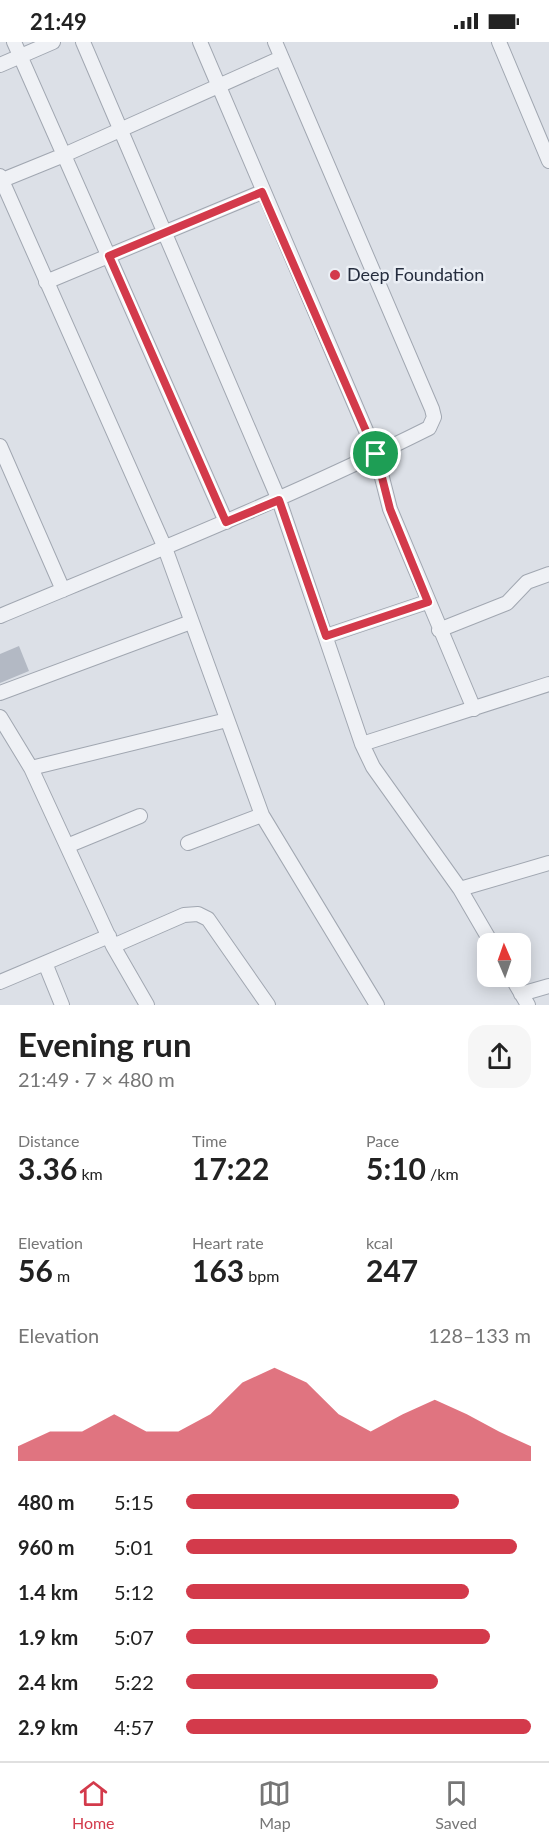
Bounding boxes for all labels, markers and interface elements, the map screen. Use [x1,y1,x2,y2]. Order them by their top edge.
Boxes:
text: 21:49 [30,8,87,35]
place label: Deep Foundation [347,263,484,285]
marker: Deep Foundation [328,268,342,282]
pin [350,428,401,479]
icon: arrive [359,437,392,470]
north arrow [477,933,531,987]
map controls [477,933,531,987]
text: Evening run [18,1024,192,1064]
button: share [468,1025,531,1088]
text: 21:49 · 7 × 480 m [18,1067,175,1091]
text: Distance [18,1131,79,1150]
text: Time [192,1131,227,1150]
text: Pace [366,1131,399,1150]
text: 3.36 [18,1150,77,1186]
text: 17:22 [192,1150,269,1186]
text: 5:10 [366,1150,426,1186]
text: km [77,1164,103,1183]
text: /km [426,1164,459,1183]
text: Elevation [18,1233,83,1252]
text: Heart rate [192,1233,264,1252]
text: kcal [366,1233,393,1252]
text: 56 [18,1252,53,1288]
text: 163 [192,1252,244,1288]
text: 247 [366,1252,418,1288]
text: m [53,1266,70,1285]
text: bpm [244,1266,279,1285]
text: Elevation [18,1323,99,1347]
text: 128–133 m [428,1323,531,1347]
text: 480 m [18,1490,74,1514]
text: 5:15 [114,1490,154,1514]
text: 960 m [18,1535,74,1559]
text: 5:01 [114,1535,154,1559]
text: 1.4 km [18,1580,78,1604]
text: 5:12 [114,1580,154,1604]
text: 1.9 km [18,1625,78,1649]
text: 5:07 [114,1625,154,1649]
text: 2.4 km [18,1670,78,1694]
text: 5:22 [114,1670,154,1694]
text: 2.9 km [18,1715,78,1739]
text: 4:57 [114,1715,154,1739]
tab: Home [72,1777,115,1832]
tab: Map [258,1777,291,1832]
tab: Saved [435,1777,477,1832]

